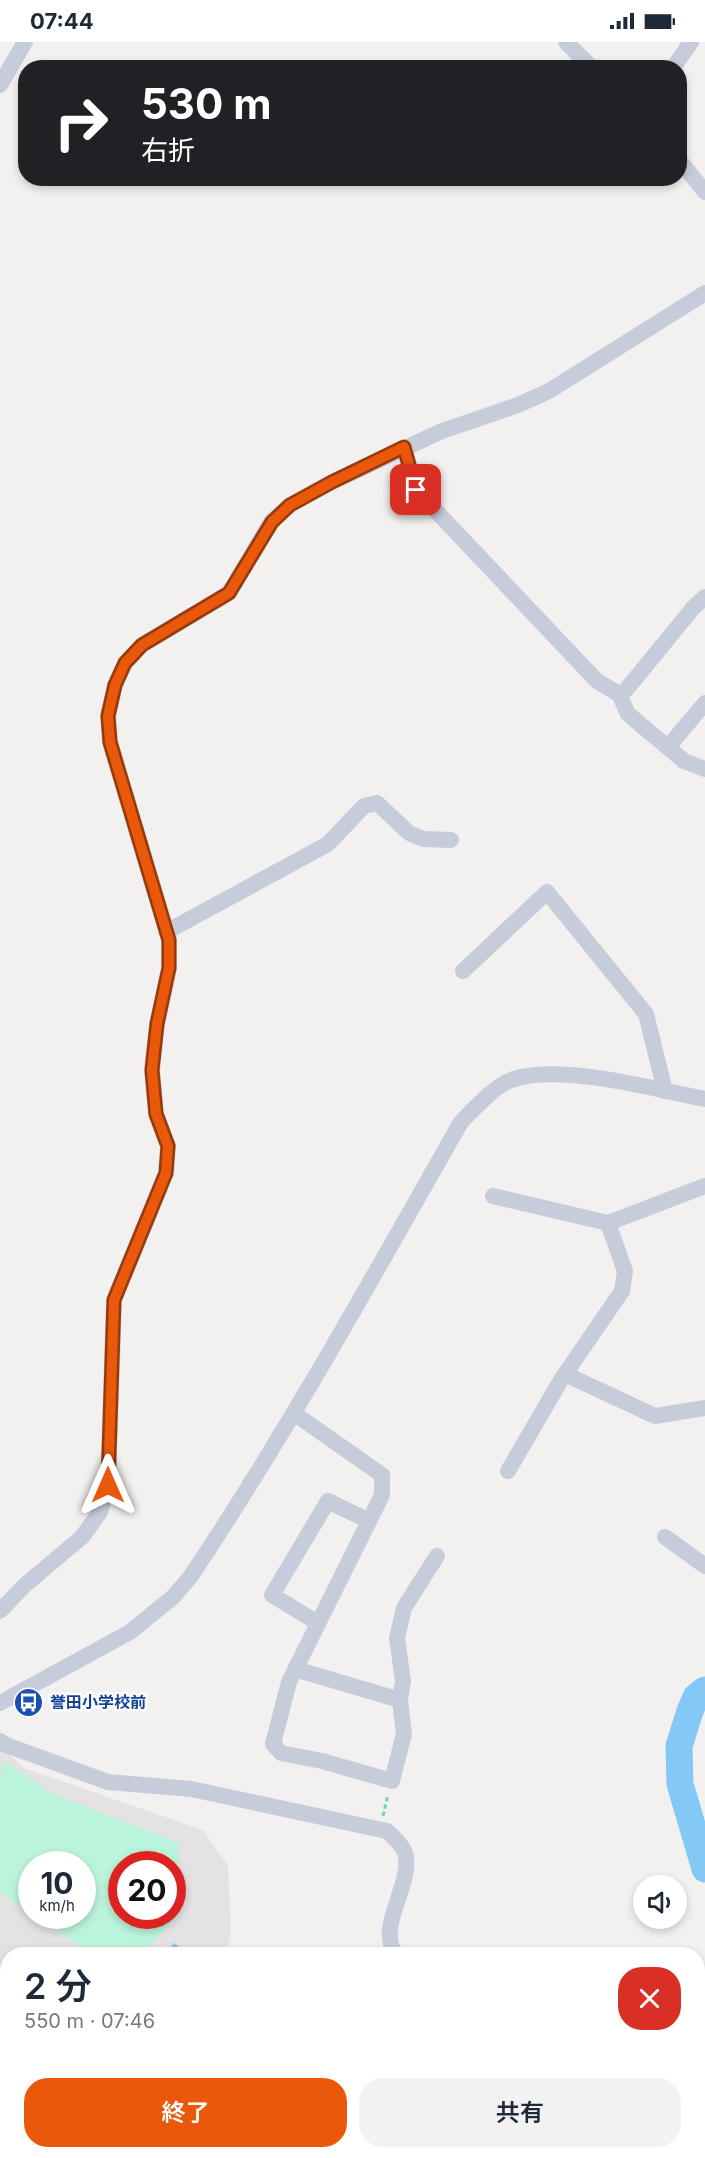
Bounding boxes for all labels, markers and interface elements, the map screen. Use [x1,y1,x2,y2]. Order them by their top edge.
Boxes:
text: 07:44 [30,8,94,34]
text: 530 m [141,78,272,129]
icon: right [42,84,120,162]
text: 右折 [141,134,195,167]
pin [390,464,441,515]
icon: arrive [399,473,432,506]
position arrow [76,1453,140,1517]
bus stop icon: 誉田小学校前 [13,1686,45,1718]
place label: 誉田小学校前 [50,1692,146,1712]
speed limit sign: 20 [108,1851,186,1929]
text: 10 [40,1865,74,1901]
map controls [633,1875,687,1929]
button: sound [633,1875,687,1929]
text: km/h [39,1896,75,1915]
text: 2 分 [24,1964,92,2008]
button: close [618,1967,681,2030]
text: 550 m · 07:46 [24,2009,155,2033]
button: 終了 [24,2078,347,2147]
button: 共有 [359,2078,681,2147]

